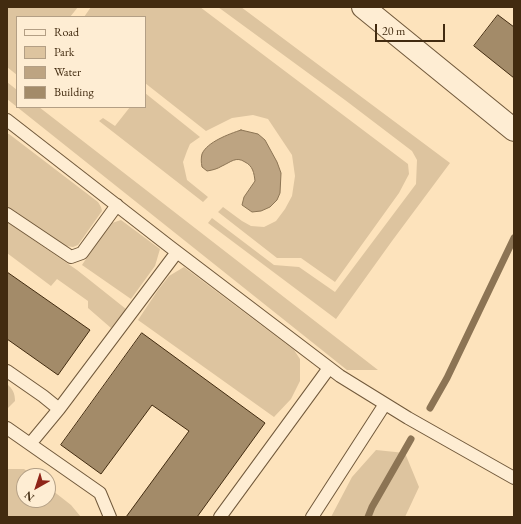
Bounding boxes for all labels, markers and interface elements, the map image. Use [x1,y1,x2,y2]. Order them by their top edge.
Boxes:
legend [16,16,146,108]
scale bar [377,16,447,42]
text: 20 m [382,23,405,39]
text: Road [54,24,79,40]
text: Park [54,44,74,60]
text: Water [54,64,81,80]
text: Building [54,84,94,100]
north arrow [16,468,56,508]
text: N [21,488,37,505]

